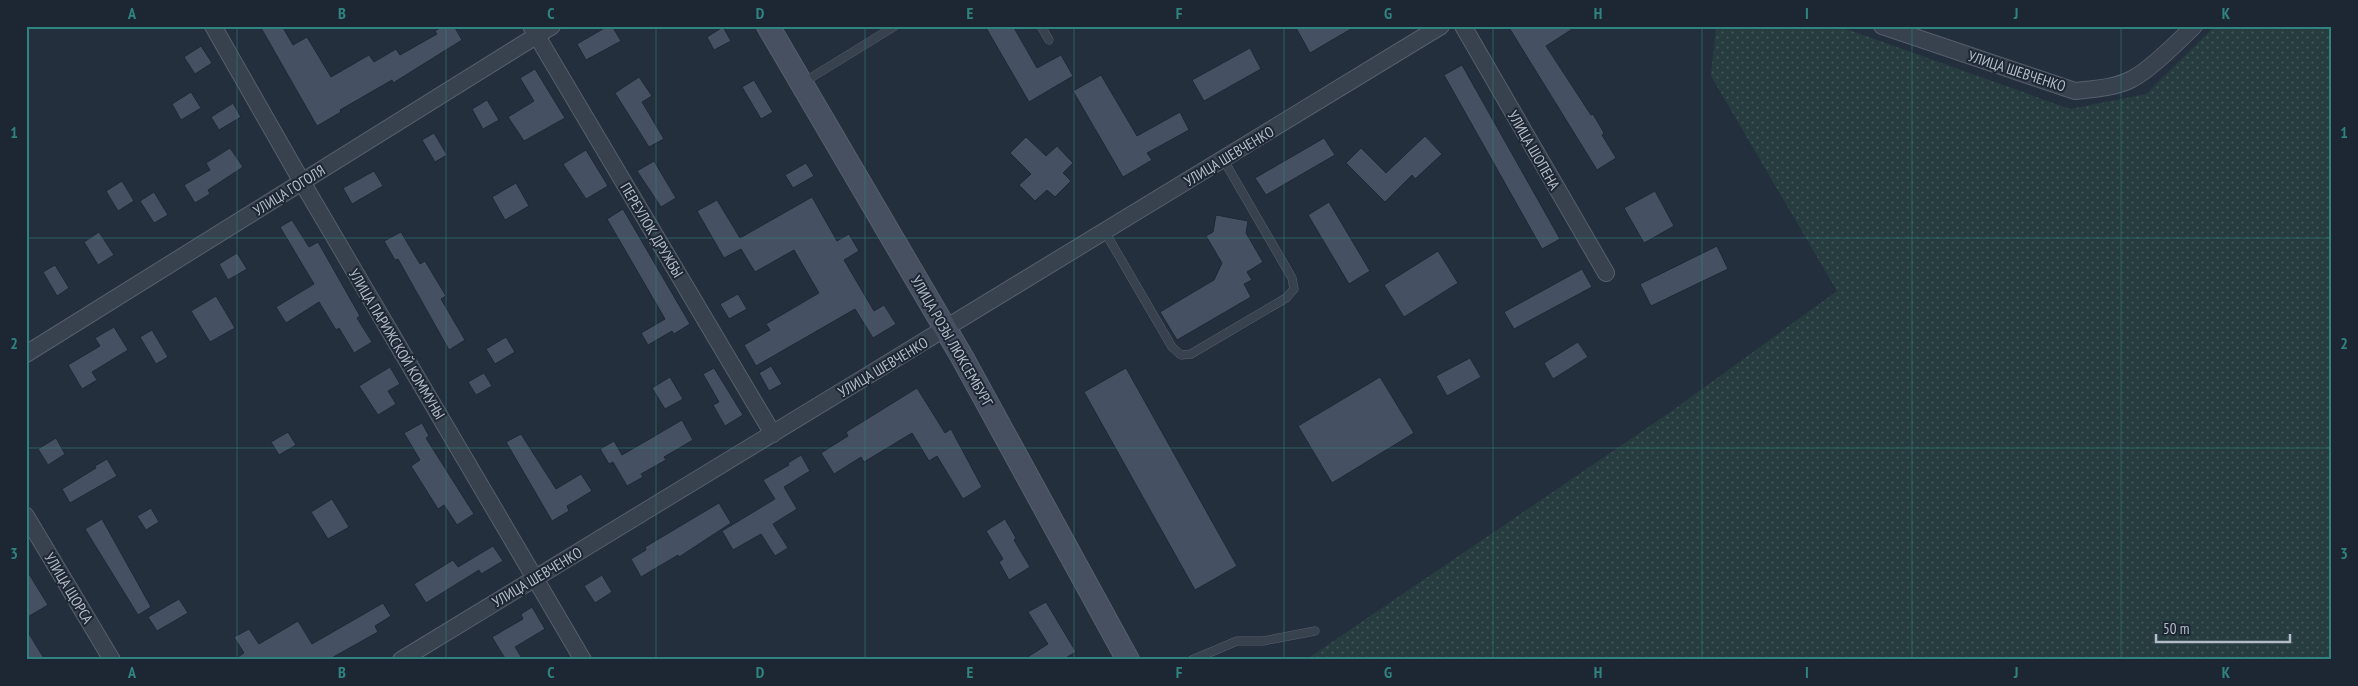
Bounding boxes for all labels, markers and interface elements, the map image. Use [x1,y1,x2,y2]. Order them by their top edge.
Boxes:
text: A [127,3,137,23]
text: B [338,3,346,23]
text: C [547,3,555,23]
text: D [756,3,765,23]
text: E [967,3,974,23]
text: F [1176,3,1183,23]
text: G [1384,3,1392,23]
text: H [1594,3,1602,23]
text: I [1805,3,1809,23]
text: J [2013,3,2018,23]
text: K [2222,3,2231,23]
street label: УЛИЦА ШЕВЧЕНКО [1966,46,2068,96]
street label: УЛИЦА ШОПЕНА [1504,107,1565,194]
text: 1 [10,122,18,142]
street label: УЛИЦА ШЕВЧЕНКО [1181,122,1277,190]
text: 1 [2340,122,2348,142]
street label: УЛИЦА ГОГОЛЯ [249,160,329,220]
street label: ПЕРЕУЛОК ДРУЖБЫ [616,179,688,281]
street label: УЛИЦА ПАРИЖСКОЙ КОММУНЫ [345,265,449,423]
street label: УЛИЦА РОЗЫ ЛЮКСЕМБУРГ [907,272,998,410]
text: 2 [10,333,18,353]
street label: УЛИЦА ШЕВЧЕНКО [835,333,931,401]
text: 2 [2340,333,2348,353]
text: 3 [10,543,18,563]
street label: УЛИЦА ШЕВЧЕНКО [489,543,585,611]
text: 3 [2340,543,2348,563]
street label: УЛИЦА ЩОРСА [40,549,98,628]
scale bar [2156,611,2289,643]
text: 50 m [2163,619,2189,638]
text: A [127,662,137,682]
text: B [338,662,346,682]
text: C [547,662,555,682]
text: D [756,662,765,682]
text: E [967,662,974,682]
text: F [1176,662,1183,682]
text: G [1384,662,1392,682]
text: H [1594,662,1602,682]
text: I [1805,662,1809,682]
text: J [2013,662,2018,682]
text: K [2222,662,2231,682]

